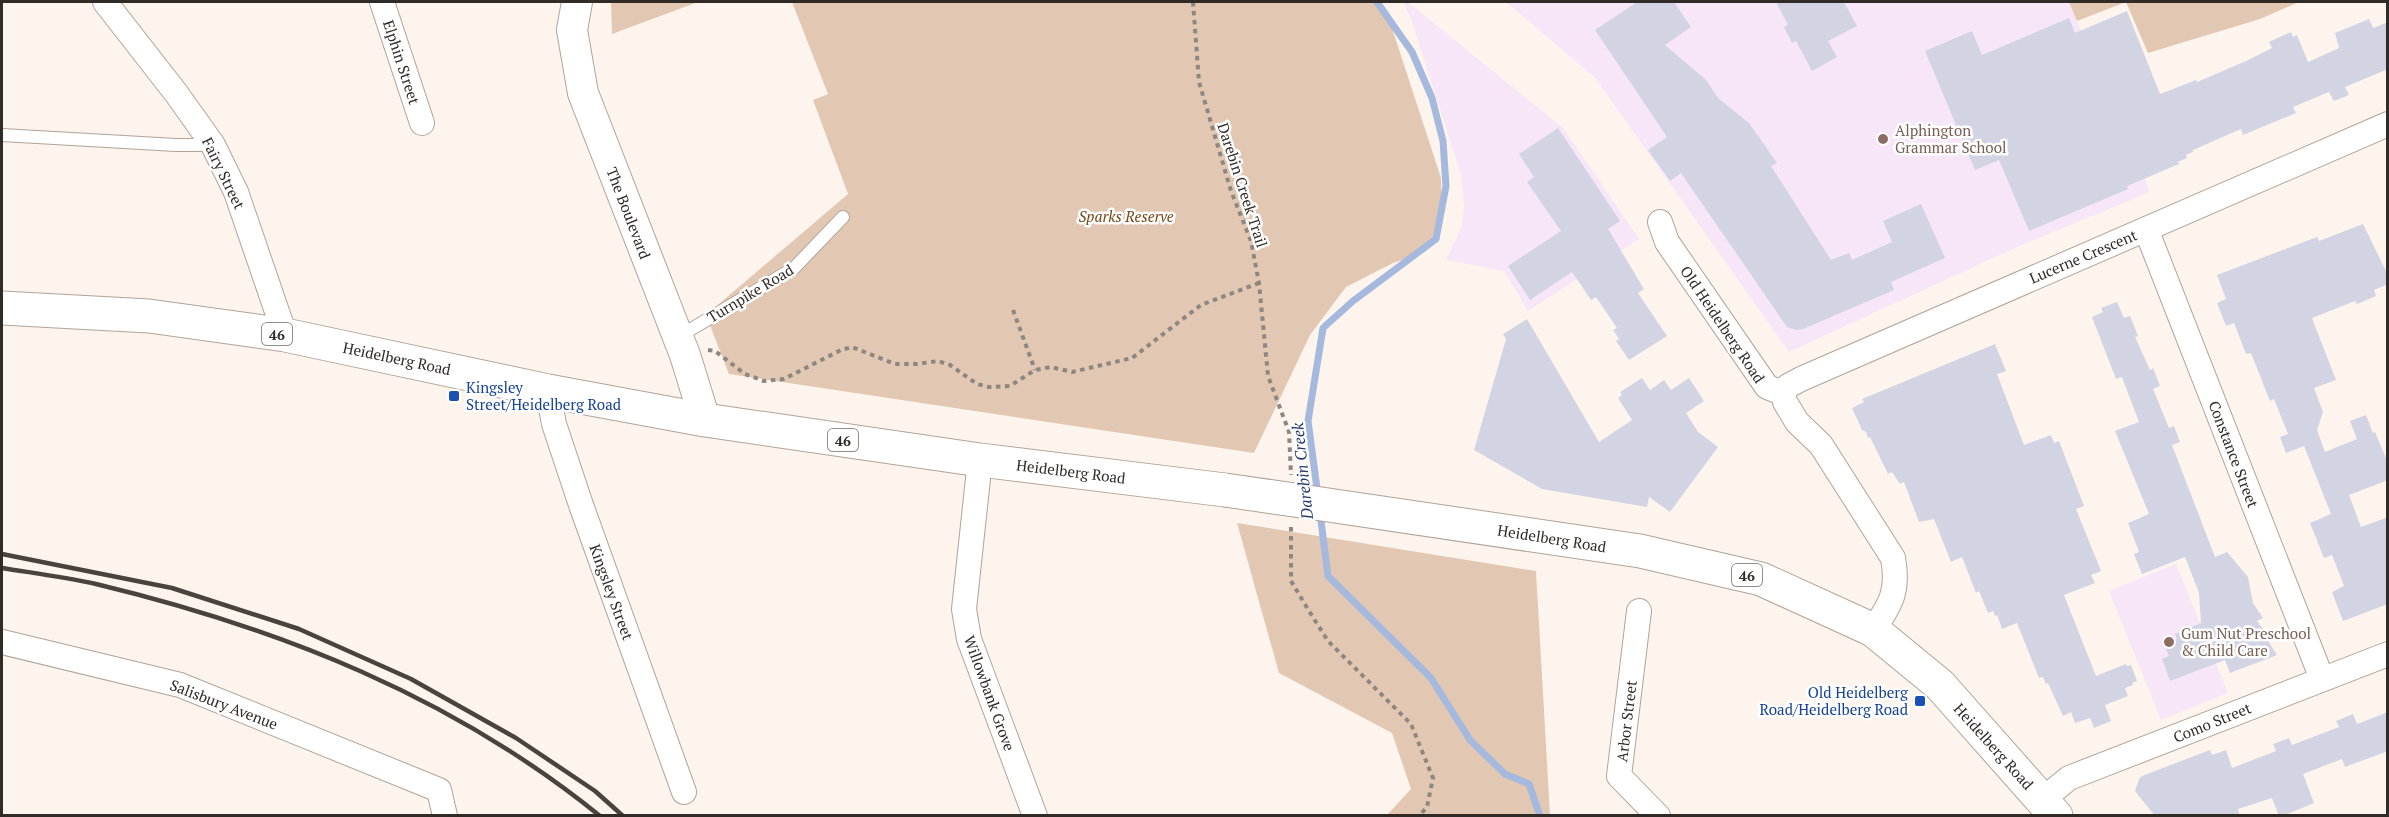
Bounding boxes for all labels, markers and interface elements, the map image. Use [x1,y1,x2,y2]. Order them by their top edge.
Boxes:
street label: Elphin Street [379,17,425,107]
street label: Darebin Creek Trail [1213,120,1273,250]
place label: Alphington Grammar School [1895,120,2006,157]
marker: Alphington Grammar School [1876,132,1890,146]
street label: Fairy Street [198,134,250,213]
street label: The Boulevard [602,164,656,262]
park label: Sparks Reserve [1078,206,1174,226]
street label: Lucerne Crescent [2026,224,2140,288]
street label: Turnpike Road [703,259,797,327]
street label: Old Heidelberg Road [1676,261,1770,387]
road number: 46 [262,323,292,345]
street label: Heidelberg Road [341,337,453,379]
place label: Kingsley Street/Heidelberg Road [466,377,621,414]
marker: Kingsley Street/Heidelberg Road [447,389,461,403]
street label: Constance Street [2204,398,2264,511]
water label: Darebin Creek [1286,421,1318,522]
road number: 46 [828,429,858,451]
street label: Heidelberg Road [1015,454,1127,488]
street label: Heidelberg Road [1496,520,1608,556]
street label: Kingsley Street [585,541,639,643]
road number: 46 [1732,564,1762,586]
place label: Gum Nut Preschool & Child Care [2181,623,2311,660]
street label: Willowbank Grove [960,632,1020,754]
marker: Gum Nut Preschool & Child Care [2162,635,2176,649]
street label: Salisbury Avenue [167,674,281,734]
street label: Arbor Street [1611,679,1641,763]
place label: Old Heidelberg Road/Heidelberg Road [1760,682,1909,719]
marker: Old Heidelberg Road/Heidelberg Road [1913,694,1927,708]
street label: Como Street [2170,697,2254,747]
street label: Heidelberg Road [1950,698,2038,794]

